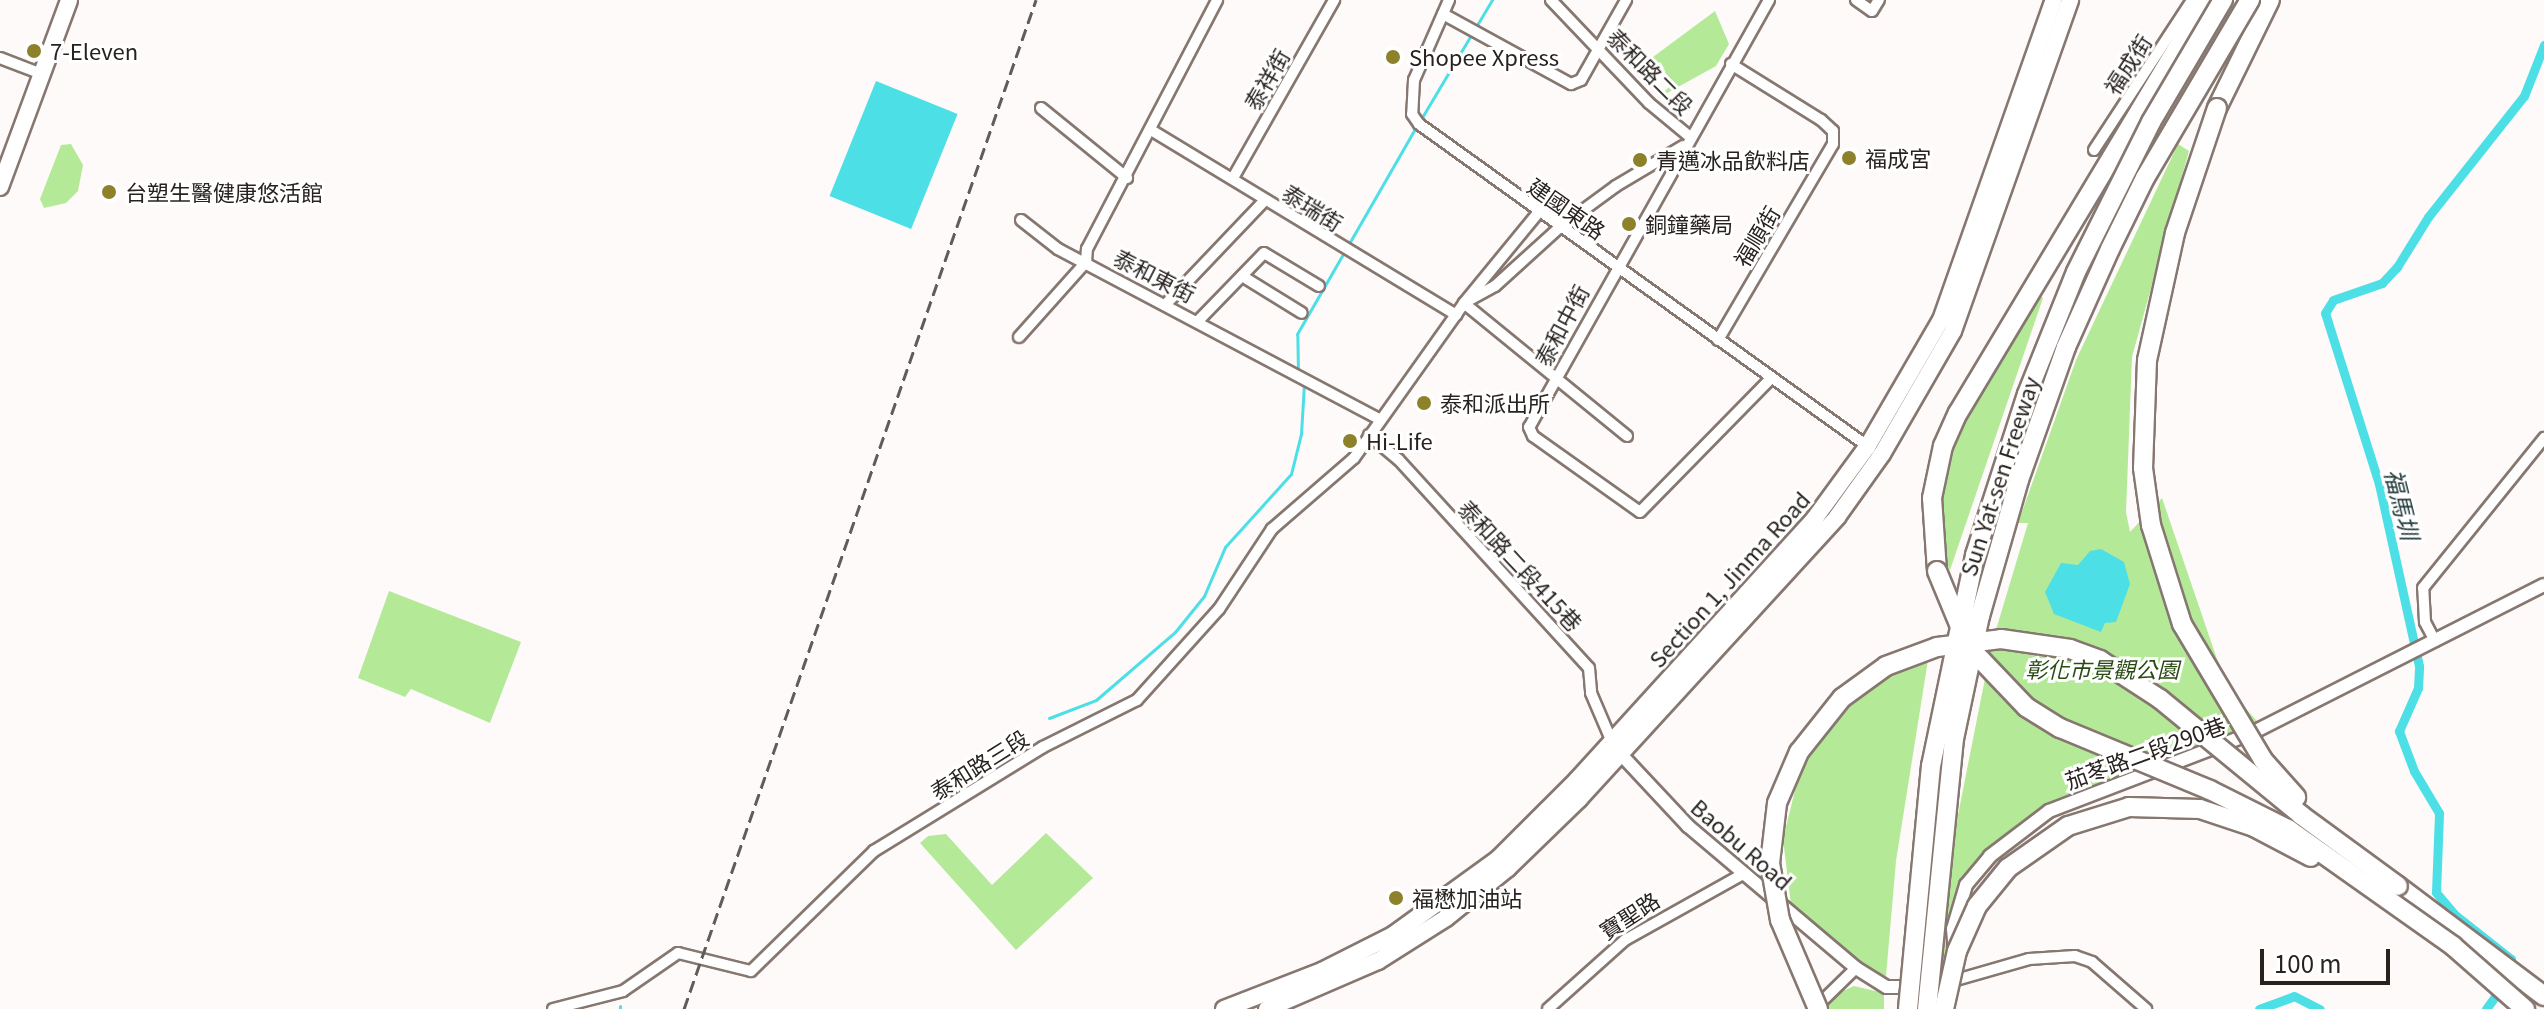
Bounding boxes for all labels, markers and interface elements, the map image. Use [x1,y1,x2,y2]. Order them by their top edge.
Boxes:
street label: 泰和路二段 [1603,23,1699,119]
street label: 福成街 [2098,29,2156,99]
place label: 7-Eleven [50,38,138,64]
marker: 7-Eleven [25,42,43,60]
street label: 泰祥街 [1238,44,1294,114]
place label: Shopee Xpress [1409,44,1559,70]
marker: Shopee Xpress [1384,48,1402,66]
place label: 福成宮 [1865,145,1931,171]
place label: 青邁冰品飲料店 [1656,147,1810,173]
marker: 福成宮 [1840,149,1858,167]
marker: 青邁冰品飲料店 [1631,151,1649,169]
street label: 建國東路 [1523,172,1611,244]
street label: 泰瑞街 [1278,178,1348,236]
place label: 台塑生醫健康悠活館 [125,179,323,205]
marker: 台塑生醫健康悠活館 [100,183,118,201]
street label: 福順街 [1728,201,1784,271]
place label: 銅鐘藥局 [1645,211,1733,237]
marker: 銅鐘藥局 [1620,215,1638,233]
street label: 泰和東街 [1110,243,1200,307]
street label: 泰和中街 [1529,280,1593,370]
street label: Sun Yat-sen Freeway [1954,373,2044,579]
place label: 泰和派出所 [1440,390,1550,416]
marker: 泰和派出所 [1415,394,1433,412]
place label: Hi-Life [1366,428,1433,454]
marker: Hi-Life [1341,432,1359,450]
water label: 福馬圳 [2380,466,2426,542]
street label: Section 1, Jinma Road [1643,486,1815,672]
street label: 泰和路二段415巷 [1454,494,1588,636]
park label: 彰化市景觀公園 [2025,656,2179,682]
street label: 茄苳路二段290巷 [2061,711,2229,793]
street label: 泰和路三段 [925,724,1033,804]
street label: Baobu Road [1686,793,1798,895]
place label: 福懋加油站 [1412,885,1522,911]
street label: 寶聖路 [1594,886,1664,944]
marker: 福懋加油站 [1387,889,1405,907]
scale bar [2264,933,2394,983]
text: 100 m [2274,945,2342,980]

